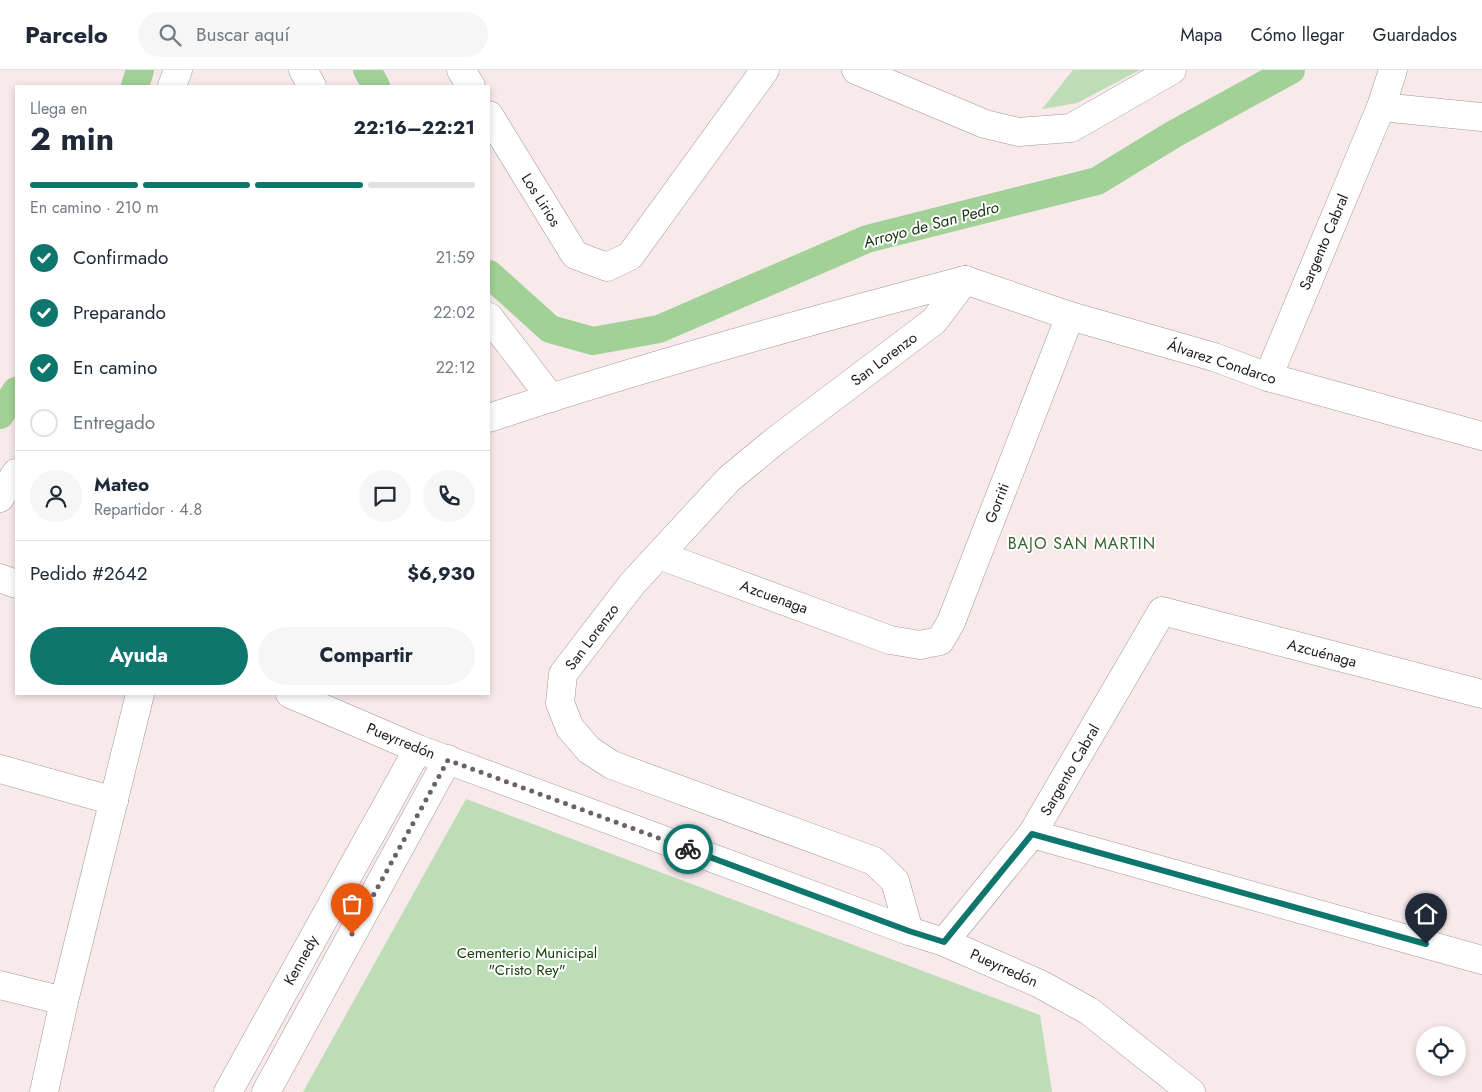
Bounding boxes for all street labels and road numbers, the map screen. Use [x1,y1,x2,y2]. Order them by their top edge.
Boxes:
street label: Los Lirios [516,169,566,231]
street label: Sargento Cabral [1294,190,1354,294]
street label: San Lorenzo [846,327,922,391]
street label: Álvarez Condarco [1165,334,1279,390]
street label: Gorriti [979,480,1015,526]
street label: Azcuenaga [737,575,811,619]
street label: San Lorenzo [560,599,624,675]
street label: Azcuénaga [1285,633,1359,673]
street label: Pueyrredón [363,717,439,765]
street label: Sargento Cabral [1035,720,1105,820]
street label: Kennedy [278,931,324,989]
street label: Pueyrredón [966,943,1042,993]

